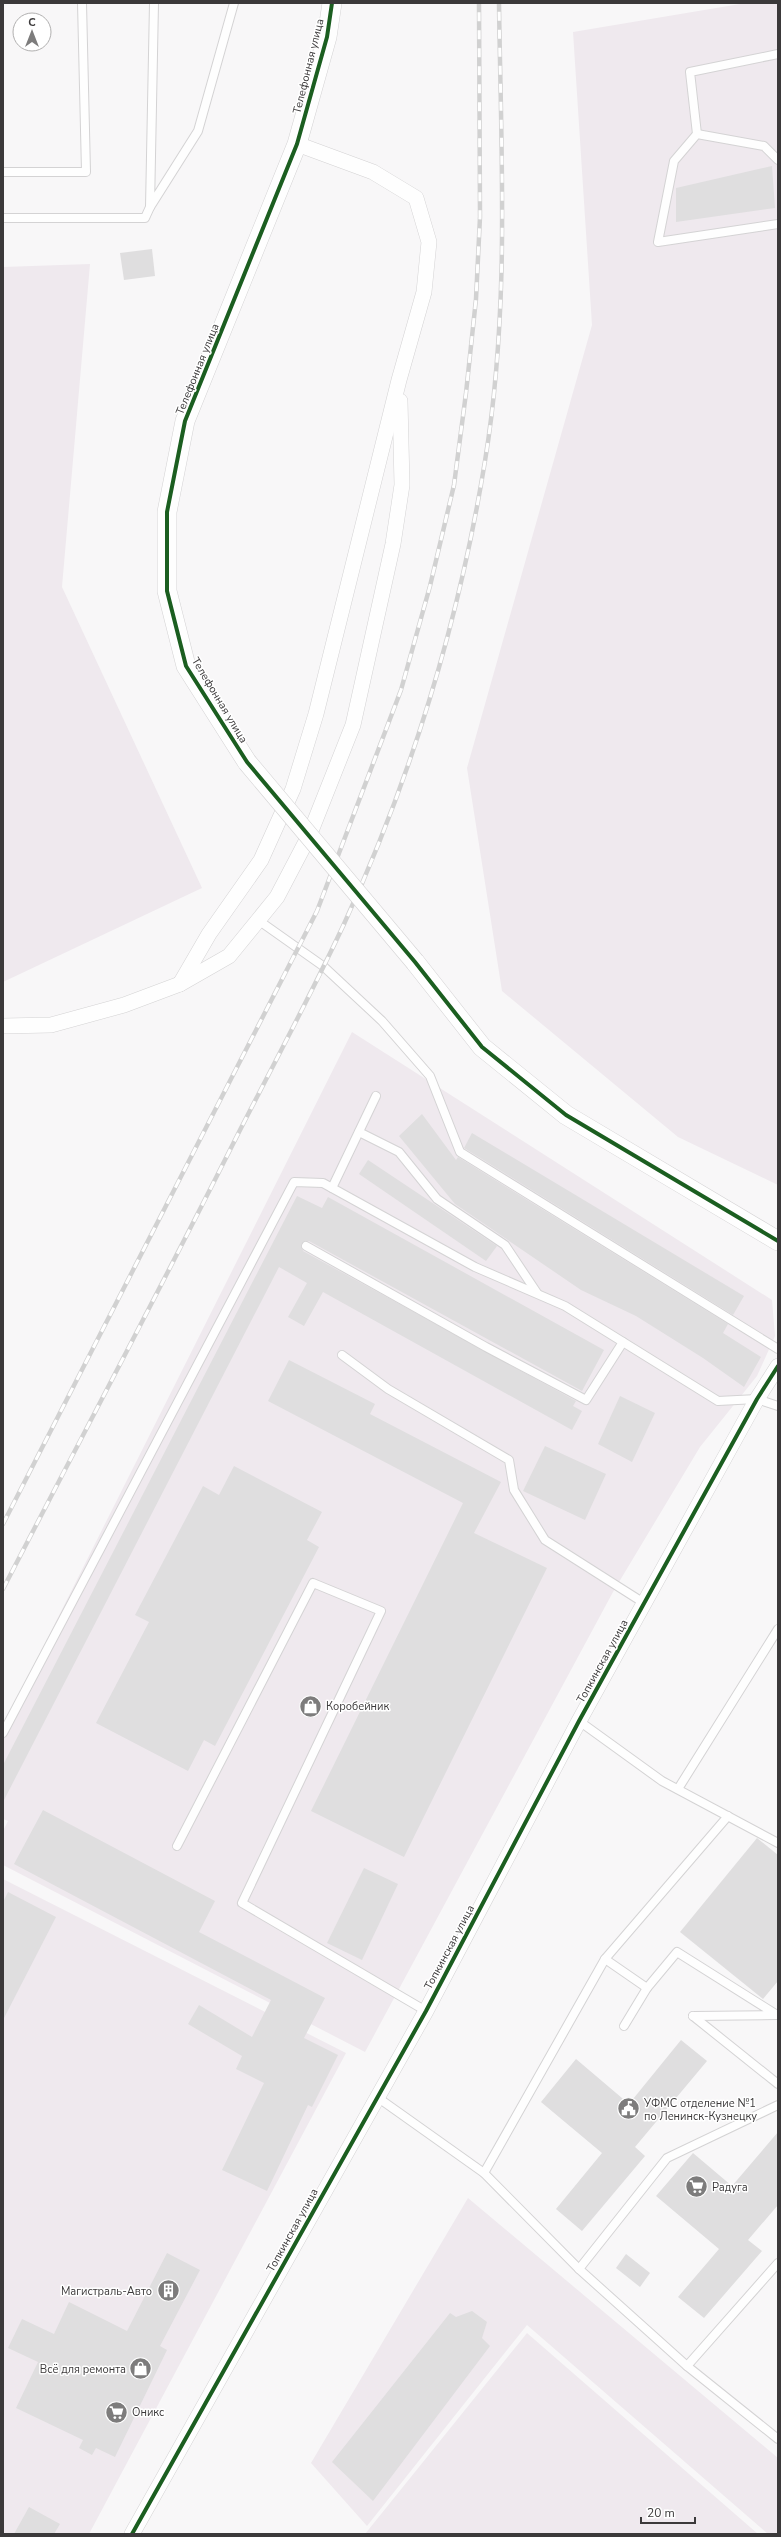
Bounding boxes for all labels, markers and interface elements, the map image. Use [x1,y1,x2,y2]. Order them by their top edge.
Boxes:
north arrow [12,12,52,52]
text: С [28,15,36,30]
street label: Телефонная улица [289,17,328,115]
street label: Телефонная улица [172,321,223,417]
street label: Телефонная улица [188,655,251,746]
street label: Топкинская улица [573,1617,632,1706]
shop icon: Коробейник [297,1693,323,1719]
place label: Коробейник [326,1699,389,1714]
street label: Топкинская улица [421,1902,478,1992]
public building icon: УФМС отделение №1 по Ленинск-Кузнецку [616,2096,642,2122]
place label: УФМС отделение №1 по Ленинск-Кузнецку [643,2096,757,2124]
supermarket icon: Радуга [684,2174,710,2200]
place label: Радуга [712,2180,748,2195]
street label: Топкинская улица [263,2186,322,2275]
building icon: Магистраль-Авто [155,2278,181,2304]
place label: Магистраль-Авто [61,2284,152,2299]
shop icon: Всё для ремонта [128,2356,154,2382]
place label: Всё для ремонта [40,2362,126,2377]
supermarket icon: Оникс [103,2399,129,2425]
place label: Оникс [132,2405,164,2420]
scale bar [641,2499,695,2525]
text: 20 m [647,2505,675,2521]

